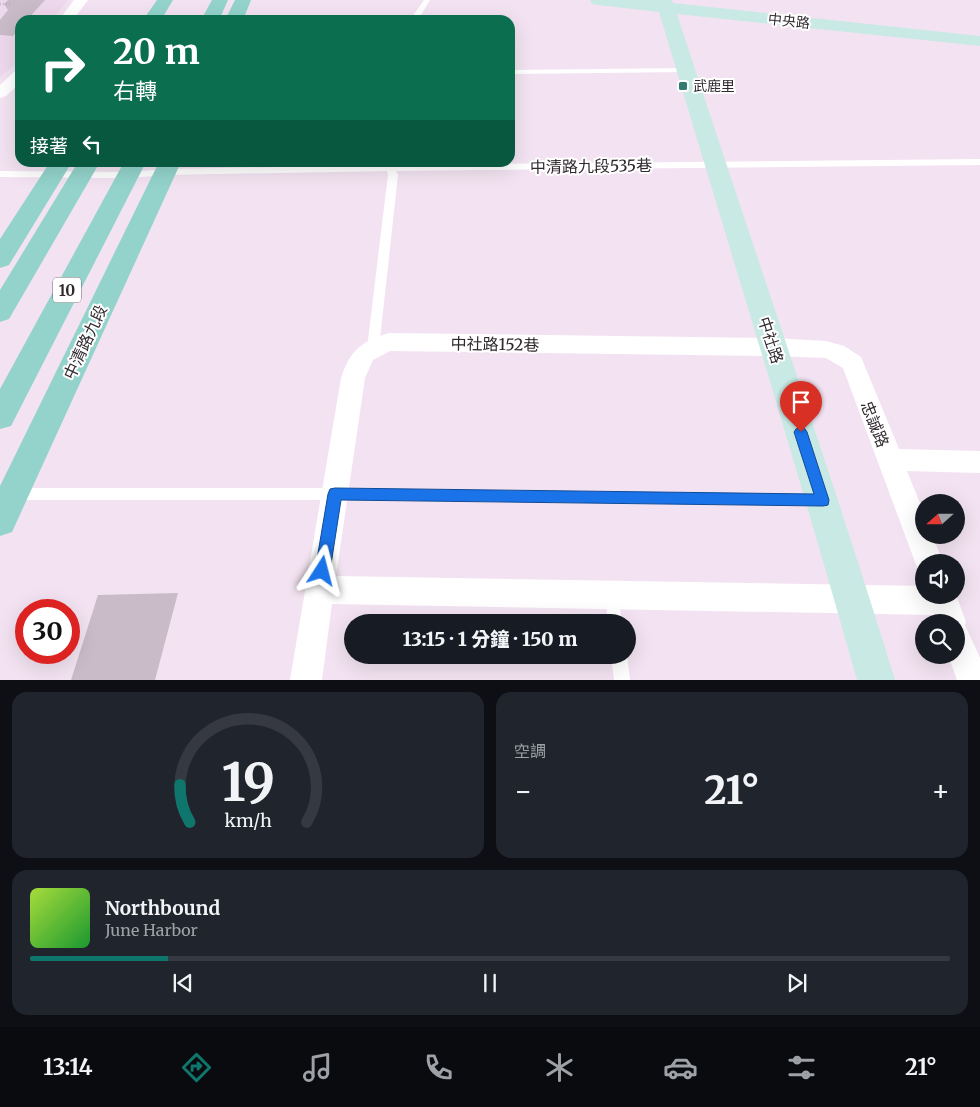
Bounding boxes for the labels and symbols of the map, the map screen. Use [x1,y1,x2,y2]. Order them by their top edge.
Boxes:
street label: 中央路 [767,10,811,32]
place label: 武鹿里 [693,77,735,95]
marker: 武鹿里 [677,80,689,92]
street label: 中清路九段535巷 [530,155,652,177]
road number: 10 [53,278,81,302]
street label: 中清路九段 [59,302,111,382]
street label: 中社路 [754,314,788,366]
street label: 中社路152巷 [450,333,540,355]
pin [780,381,822,432]
street label: 忠誠路 [857,398,893,450]
north arrow [915,494,965,544]
position arrow [295,544,347,596]
speed limit sign: 30 [15,599,80,664]

